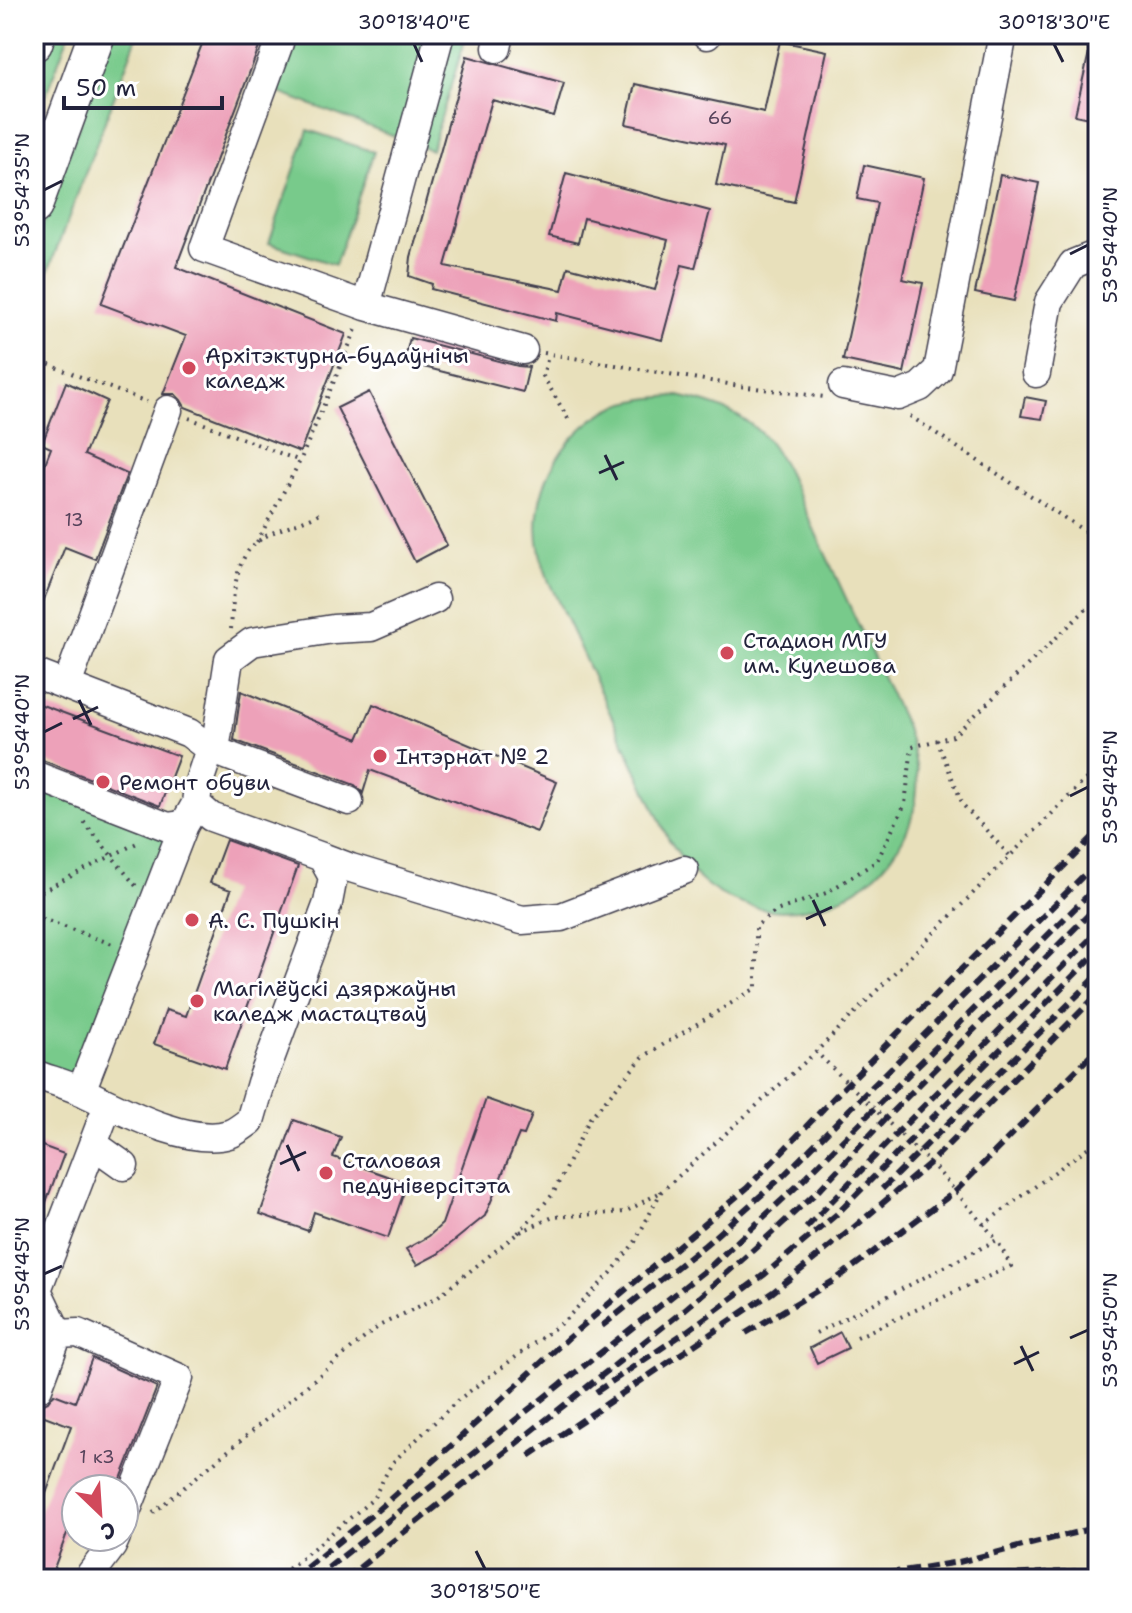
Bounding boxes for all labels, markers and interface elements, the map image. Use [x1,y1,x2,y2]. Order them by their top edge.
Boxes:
text: 30°18'40"E [358,9,470,35]
text: 30°18'30"E [998,9,1110,35]
scale bar [64,60,222,110]
text: 50 m [76,72,136,104]
house number: 66 [708,106,732,130]
text: 53°54'35"N [9,133,35,247]
text: 53°54'40"N [1097,187,1123,303]
place label: Архітэктурна-будаўнічы каледж [205,341,469,395]
marker: Архітэктурна-будаўнічы каледж [180,359,198,377]
house number: 13 [64,508,84,532]
place label: Стадион МГУ им. Кулешова [743,626,896,680]
marker: Стадион МГУ им. Кулешова [718,644,736,662]
text: 53°54'40"N [9,674,35,790]
text: 53°54'45"N [1097,730,1123,844]
place label: Інтэрнат № 2 [396,742,550,771]
marker: Інтэрнат № 2 [371,747,389,765]
place label: Ремонт обуви [119,768,270,797]
marker: Ремонт обуви [94,773,112,791]
place label: А. С. Пушкін [208,906,339,935]
marker: А. С. Пушкін [183,911,201,929]
place label: Магілёўскі дзяржаўны каледж мастацтваў [213,974,456,1028]
marker: Магілёўскі дзяржаўны каледж мастацтваў [188,992,206,1010]
place label: Сталовая педуніверсітэта [342,1146,511,1200]
marker: Сталовая педуніверсітэта [317,1164,335,1182]
text: 53°54'45"N [9,1217,35,1331]
text: 53°54'50"N [1097,1272,1123,1388]
house number: 1 к3 [79,1445,115,1469]
north arrow [60,1473,140,1553]
text: С [96,1515,120,1547]
text: 30°18'50"E [429,1578,541,1604]

